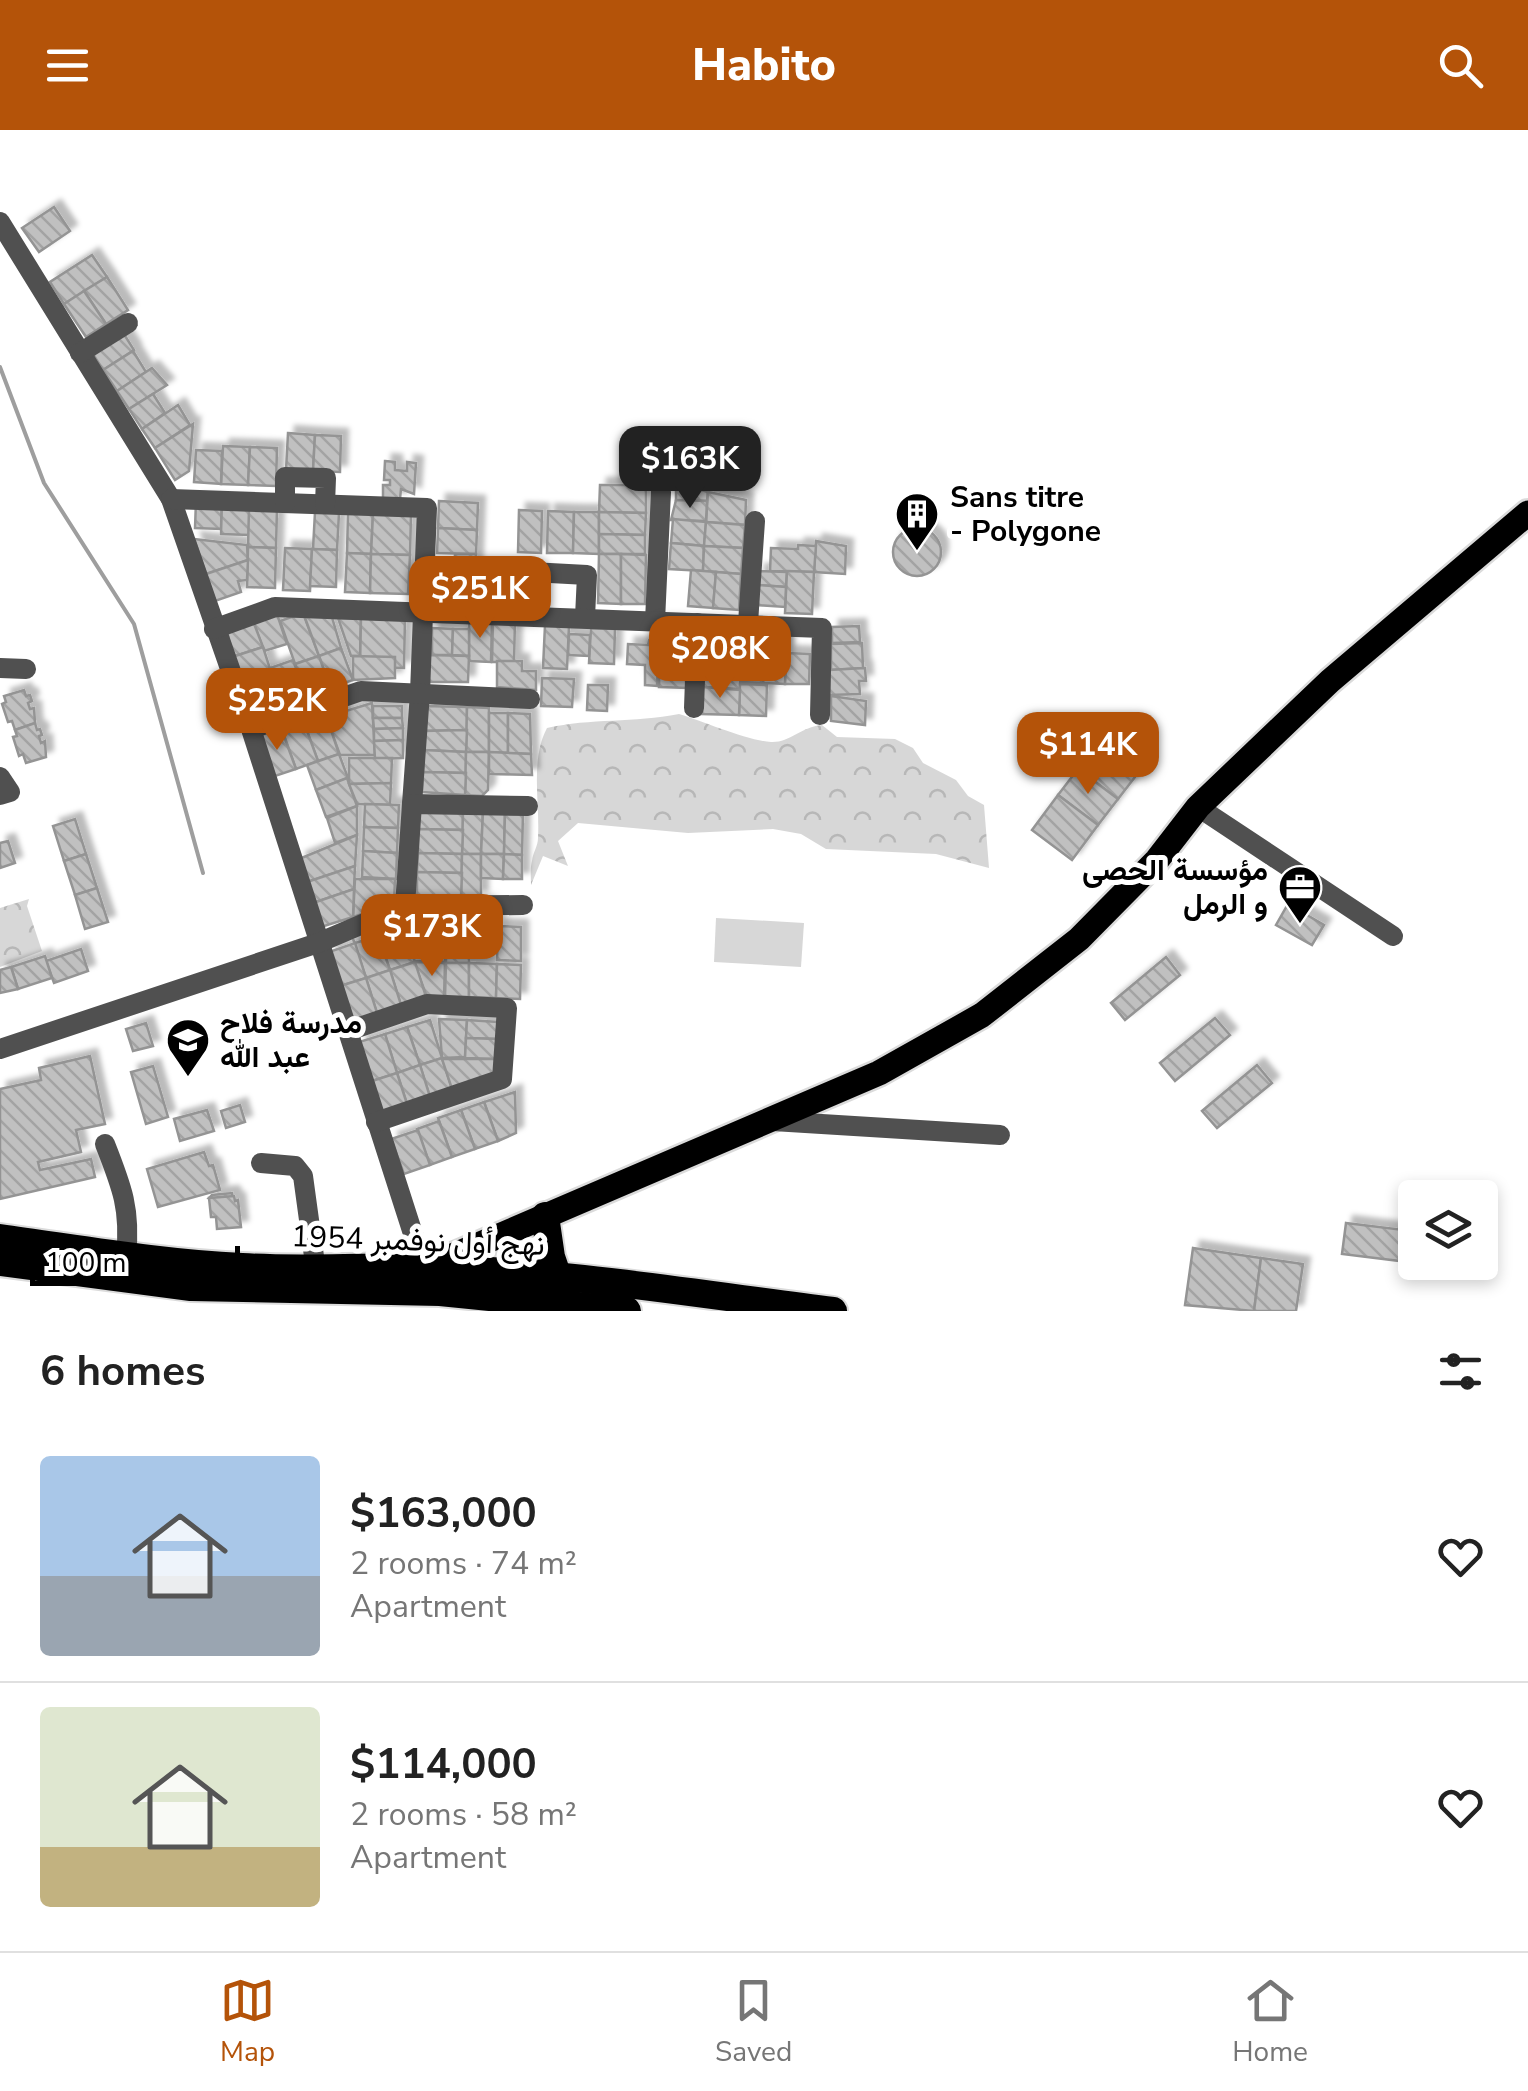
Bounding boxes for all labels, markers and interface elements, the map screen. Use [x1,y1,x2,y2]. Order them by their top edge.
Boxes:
text: Habito [692,35,836,96]
icon: menu [40,38,95,93]
icon: search [1433,38,1488,93]
pin: $163K [620,426,760,511]
text: $163K [641,437,739,480]
place label: Sans titre - Polygone [950,477,1101,552]
building icon: Sans titre - Polygone [894,491,940,552]
pin: $251K [410,556,550,641]
text: $251K [431,567,529,610]
pin: $208K [650,616,790,701]
text: $208K [671,627,769,670]
pin: $252K [207,668,347,753]
text: $252K [228,679,326,722]
pin: $114K [1018,712,1158,797]
text: $114K [1039,723,1137,766]
place label: مؤسسة الحصى و الرمل [1082,850,1268,925]
office icon: مؤسسة الحصى و الرمل [1277,864,1323,925]
pin: $173K [362,894,502,979]
text: $173K [383,905,481,948]
place label: مدرسة فلاح عبد الله [220,1003,362,1078]
school or university icon: مدرسة فلاح عبد الله [165,1017,211,1078]
map controls [1398,1180,1498,1280]
button: layers [1398,1180,1498,1280]
street label: نهج أول نوفمبر 1954 [291,1216,545,1266]
scale bar [30,1241,240,1286]
text: 100 m [45,1244,127,1282]
text: 6 homes [40,1343,205,1400]
icon: filters [1433,1344,1488,1399]
text: $163,000 [350,1485,537,1542]
icon: home [120,1496,240,1616]
icon: heart [1433,1529,1488,1584]
text: 2 rooms · 74 m² [350,1542,577,1585]
text: Apartment [350,1585,506,1628]
text: $114,000 [350,1736,537,1793]
icon: home [120,1747,240,1867]
icon: heart [1433,1780,1488,1835]
text: 2 rooms · 58 m² [350,1793,577,1836]
text: Apartment [350,1836,506,1879]
tab: Map [220,1973,275,2071]
tab: Saved [715,1973,792,2071]
tab: Home [1232,1973,1308,2071]

